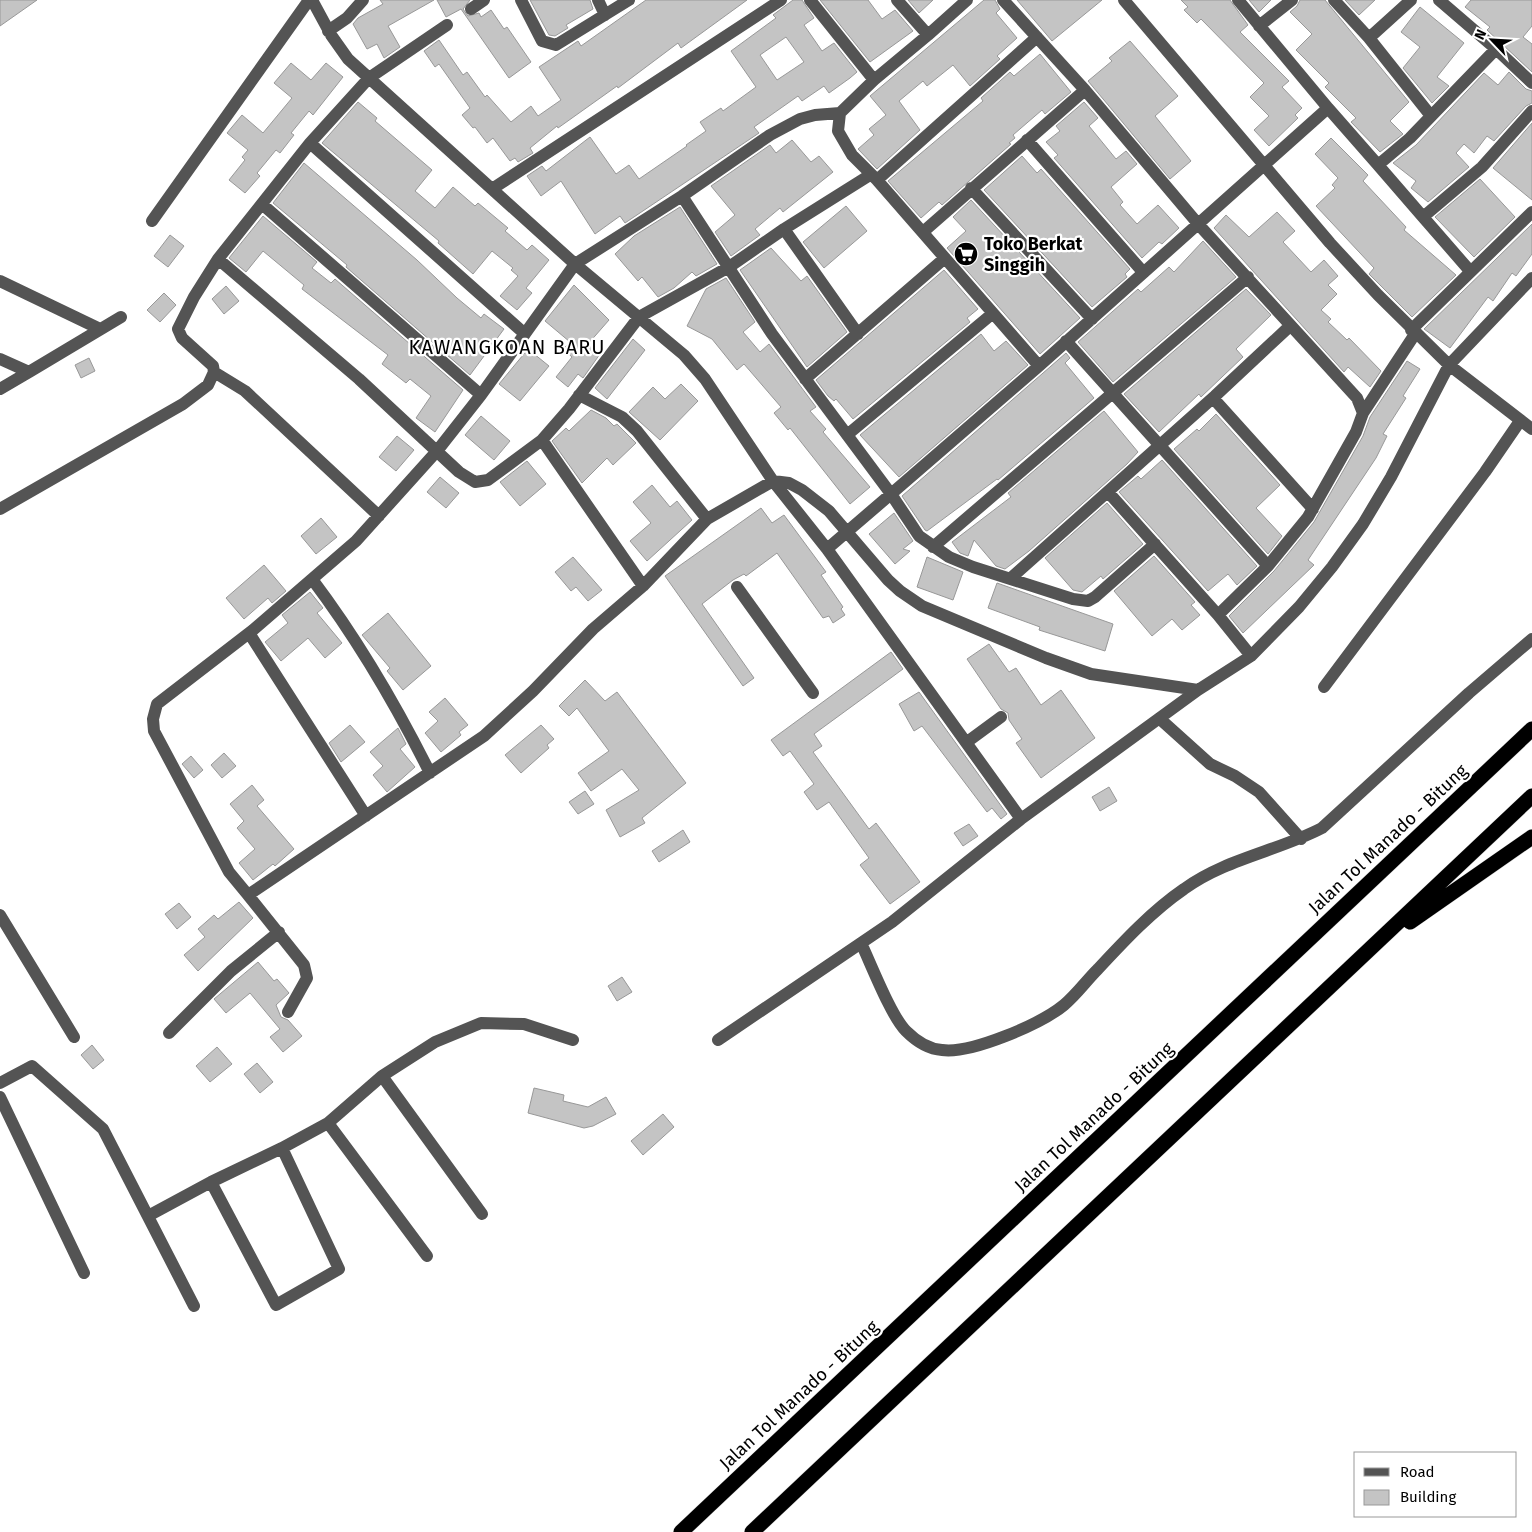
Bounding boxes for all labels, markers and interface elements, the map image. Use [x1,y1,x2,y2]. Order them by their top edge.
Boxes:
north arrow [1467,15,1517,65]
text: N [1471,27,1490,43]
place label: Toko Berkat Singgih [984,233,1084,276]
supermarket icon: Toko Berkat Singgih [953,241,979,267]
district label: KAWANGKOAN BARU [409,335,605,359]
street label: Jalan Tol Manado - Bitung [1304,759,1473,918]
street label: Jalan Tol Manado - Bitung [1010,1037,1179,1196]
street label: Jalan Tol Manado - Bitung [715,1315,884,1474]
legend [1354,1452,1517,1517]
text: Road [1400,1463,1435,1481]
text: Building [1400,1488,1456,1506]

